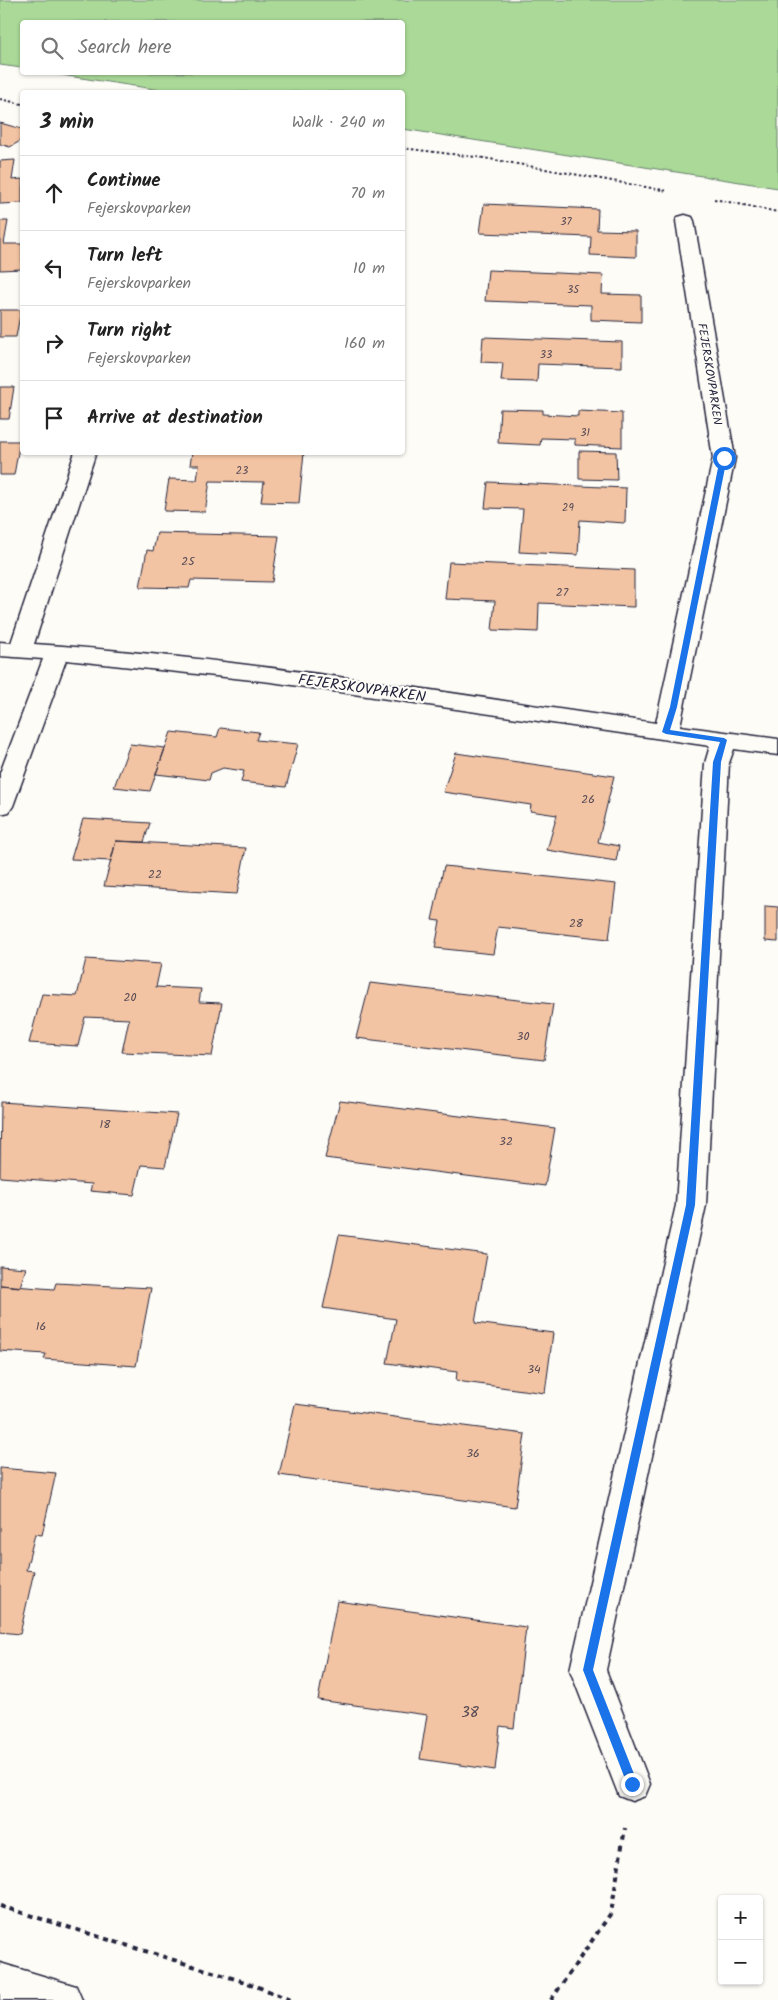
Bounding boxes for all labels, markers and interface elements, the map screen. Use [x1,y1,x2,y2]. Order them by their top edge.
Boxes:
search box [20,20,405,75]
text: Search here [78,33,172,63]
icon: search [38,34,66,62]
text: 3 min [40,106,94,139]
text: Walk · 240 m [292,110,385,135]
text: Continue [87,166,160,196]
icon: ahead [40,179,68,207]
text: 70 m [350,181,385,206]
text: Fejerskovparken [87,196,191,221]
house number: 37 [560,213,573,231]
text: Turn left [87,241,162,271]
icon: left [40,254,68,282]
text: 10 m [353,256,385,281]
text: Fejerskovparken [87,271,191,296]
house number: 35 [567,281,580,299]
text: Turn right [87,316,172,346]
street label: FEJERSKOVPARKEN [692,322,727,427]
icon: right [40,329,68,357]
text: 160 m [344,331,385,356]
text: Fejerskovparken [87,346,191,371]
house number: 33 [540,346,552,364]
text: Arrive at destination [87,403,263,433]
icon: arrive [40,404,68,432]
house number: 31 [580,424,590,442]
route start [713,447,736,470]
house number: 23 [236,462,248,480]
house number: 29 [562,499,575,517]
house number: 25 [181,552,196,571]
house number: 27 [556,583,569,602]
street label: FEJERSKOVPARKEN [296,668,427,710]
house number: 26 [581,790,595,809]
house number: 22 [148,865,162,884]
house number: 28 [569,914,584,933]
house number: 20 [124,988,136,1007]
house number: 30 [517,1027,529,1046]
house number: 18 [100,1115,111,1134]
house number: 32 [499,1132,513,1151]
house number: 16 [36,1317,46,1336]
house number: 34 [527,1360,541,1379]
house number: 36 [466,1444,480,1463]
house number: 38 [461,1701,480,1725]
route end [621,1773,644,1796]
map controls [718,1895,763,1985]
button: + [718,1895,763,1940]
button: − [718,1940,763,1985]

